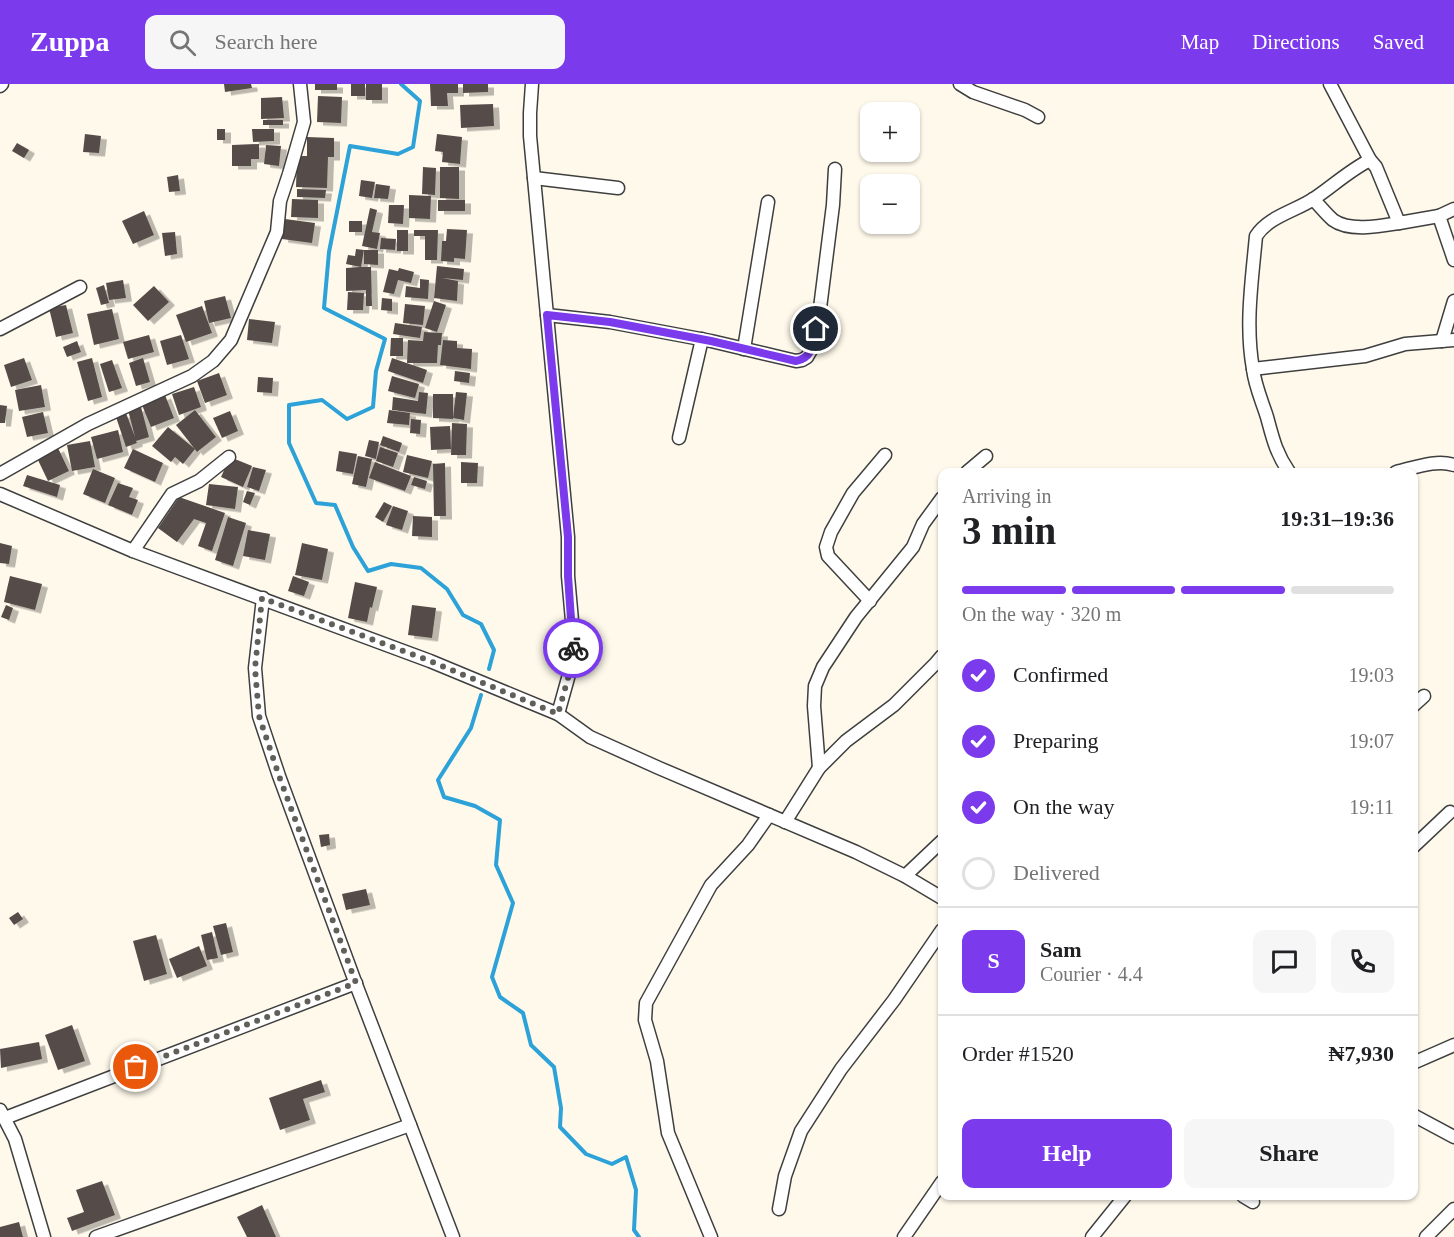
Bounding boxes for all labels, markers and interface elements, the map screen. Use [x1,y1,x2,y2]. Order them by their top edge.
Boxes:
search box [145,15,565,69]
text: Zuppa [30,26,109,57]
icon: search [166,26,199,59]
text: Search here [214,29,318,54]
text: Map [1181,30,1219,54]
text: Directions [1252,30,1340,54]
text: Saved [1373,30,1424,54]
map controls [860,102,920,234]
button: + [860,102,920,162]
button: − [860,174,920,234]
pin [790,303,841,354]
icon: home [799,312,832,345]
text: Arriving in [962,485,1051,507]
text: 19:31–19:36 [1280,506,1394,531]
text: 3 min [962,509,1056,552]
text: On the way · 320 m [962,603,1121,625]
courier [543,618,603,678]
icon: bike [557,632,590,665]
icon: check [962,659,995,692]
text: Confirmed [1013,662,1108,687]
text: 19:03 [1348,664,1394,686]
icon: check [962,725,995,758]
text: Preparing [1013,728,1099,753]
text: 19:07 [1348,730,1394,752]
icon: check [962,791,995,824]
text: On the way [1013,794,1114,819]
text: 19:11 [1349,796,1394,818]
text: Delivered [1013,860,1100,885]
button: chat [1253,930,1316,993]
button: phone [1331,930,1394,993]
text: Sam [1040,937,1082,962]
text: S [987,948,1000,973]
text: Courier · 4.4 [1040,963,1143,985]
pin [110,1041,161,1092]
text: Order #1520 [962,1041,1074,1066]
text: ₦7,930 [1329,1041,1394,1066]
icon: bag [119,1050,152,1083]
button: Help [962,1119,1172,1188]
button: Share [1184,1119,1394,1188]

